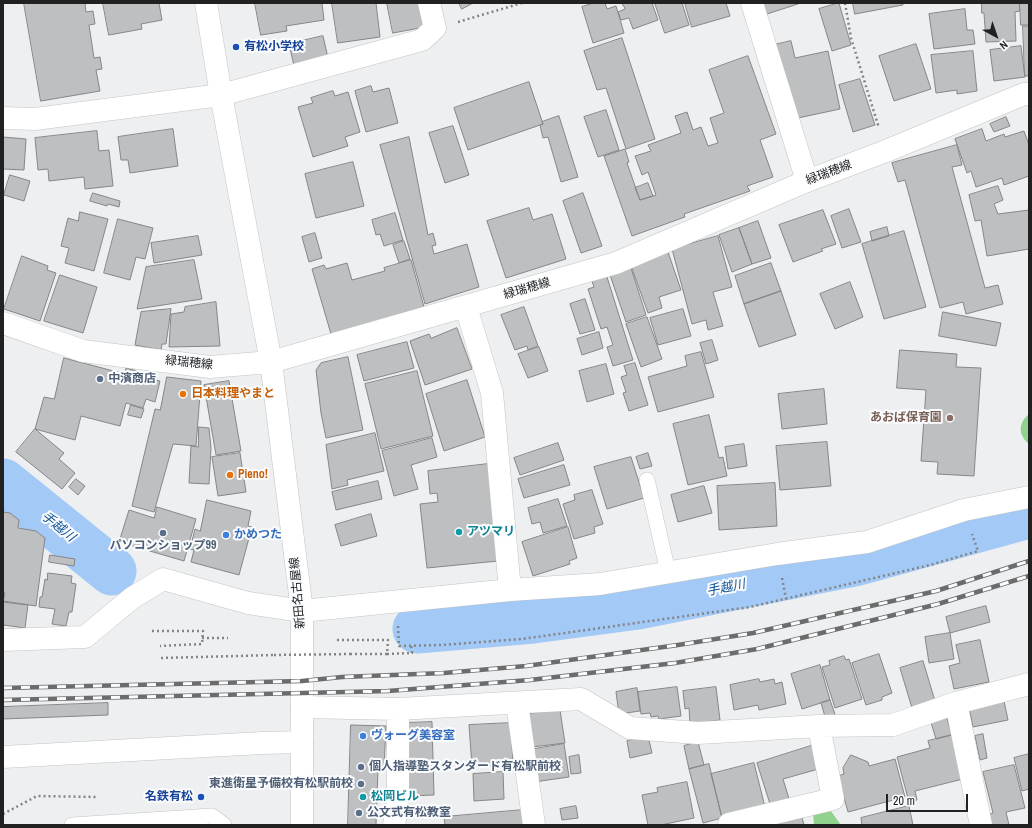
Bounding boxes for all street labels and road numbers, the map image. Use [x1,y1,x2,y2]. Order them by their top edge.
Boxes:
street label: 緑瑞穂線 [804,158,854,188]
street label: 緑瑞穂線 [502,275,552,303]
street label: 緑瑞穂線 [164,353,214,373]
street label: 新田名古屋線 [288,557,308,629]

